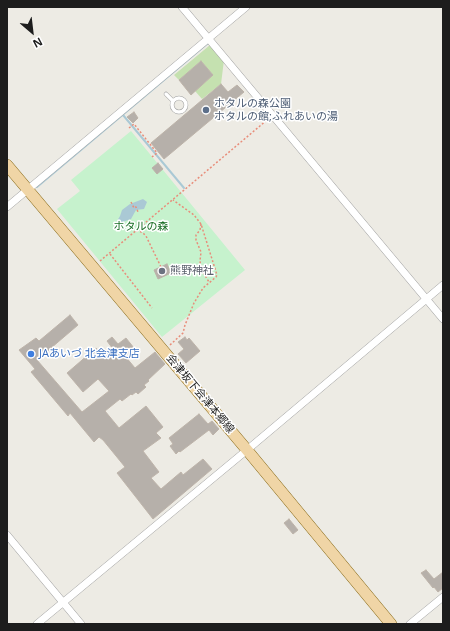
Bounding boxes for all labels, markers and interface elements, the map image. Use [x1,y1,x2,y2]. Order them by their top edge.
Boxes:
north arrow [12,12,52,52]
text: N [30,34,45,52]
place label: ホタルの森公園 ホタルの館;ふれあいの湯 [214,97,338,123]
marker: ホタルの森公園 ホタルの館;ふれあいの湯 [201,105,211,115]
park label: ホタルの森 [114,220,168,234]
place label: 熊野神社 [170,264,214,278]
marker: 熊野神社 [157,266,167,276]
place label: JAあいづ 北会津支店 [39,347,140,361]
marker: JAあいづ 北会津支店 [26,349,36,359]
street label: 会津坂下会津本郷線 [163,352,237,436]

